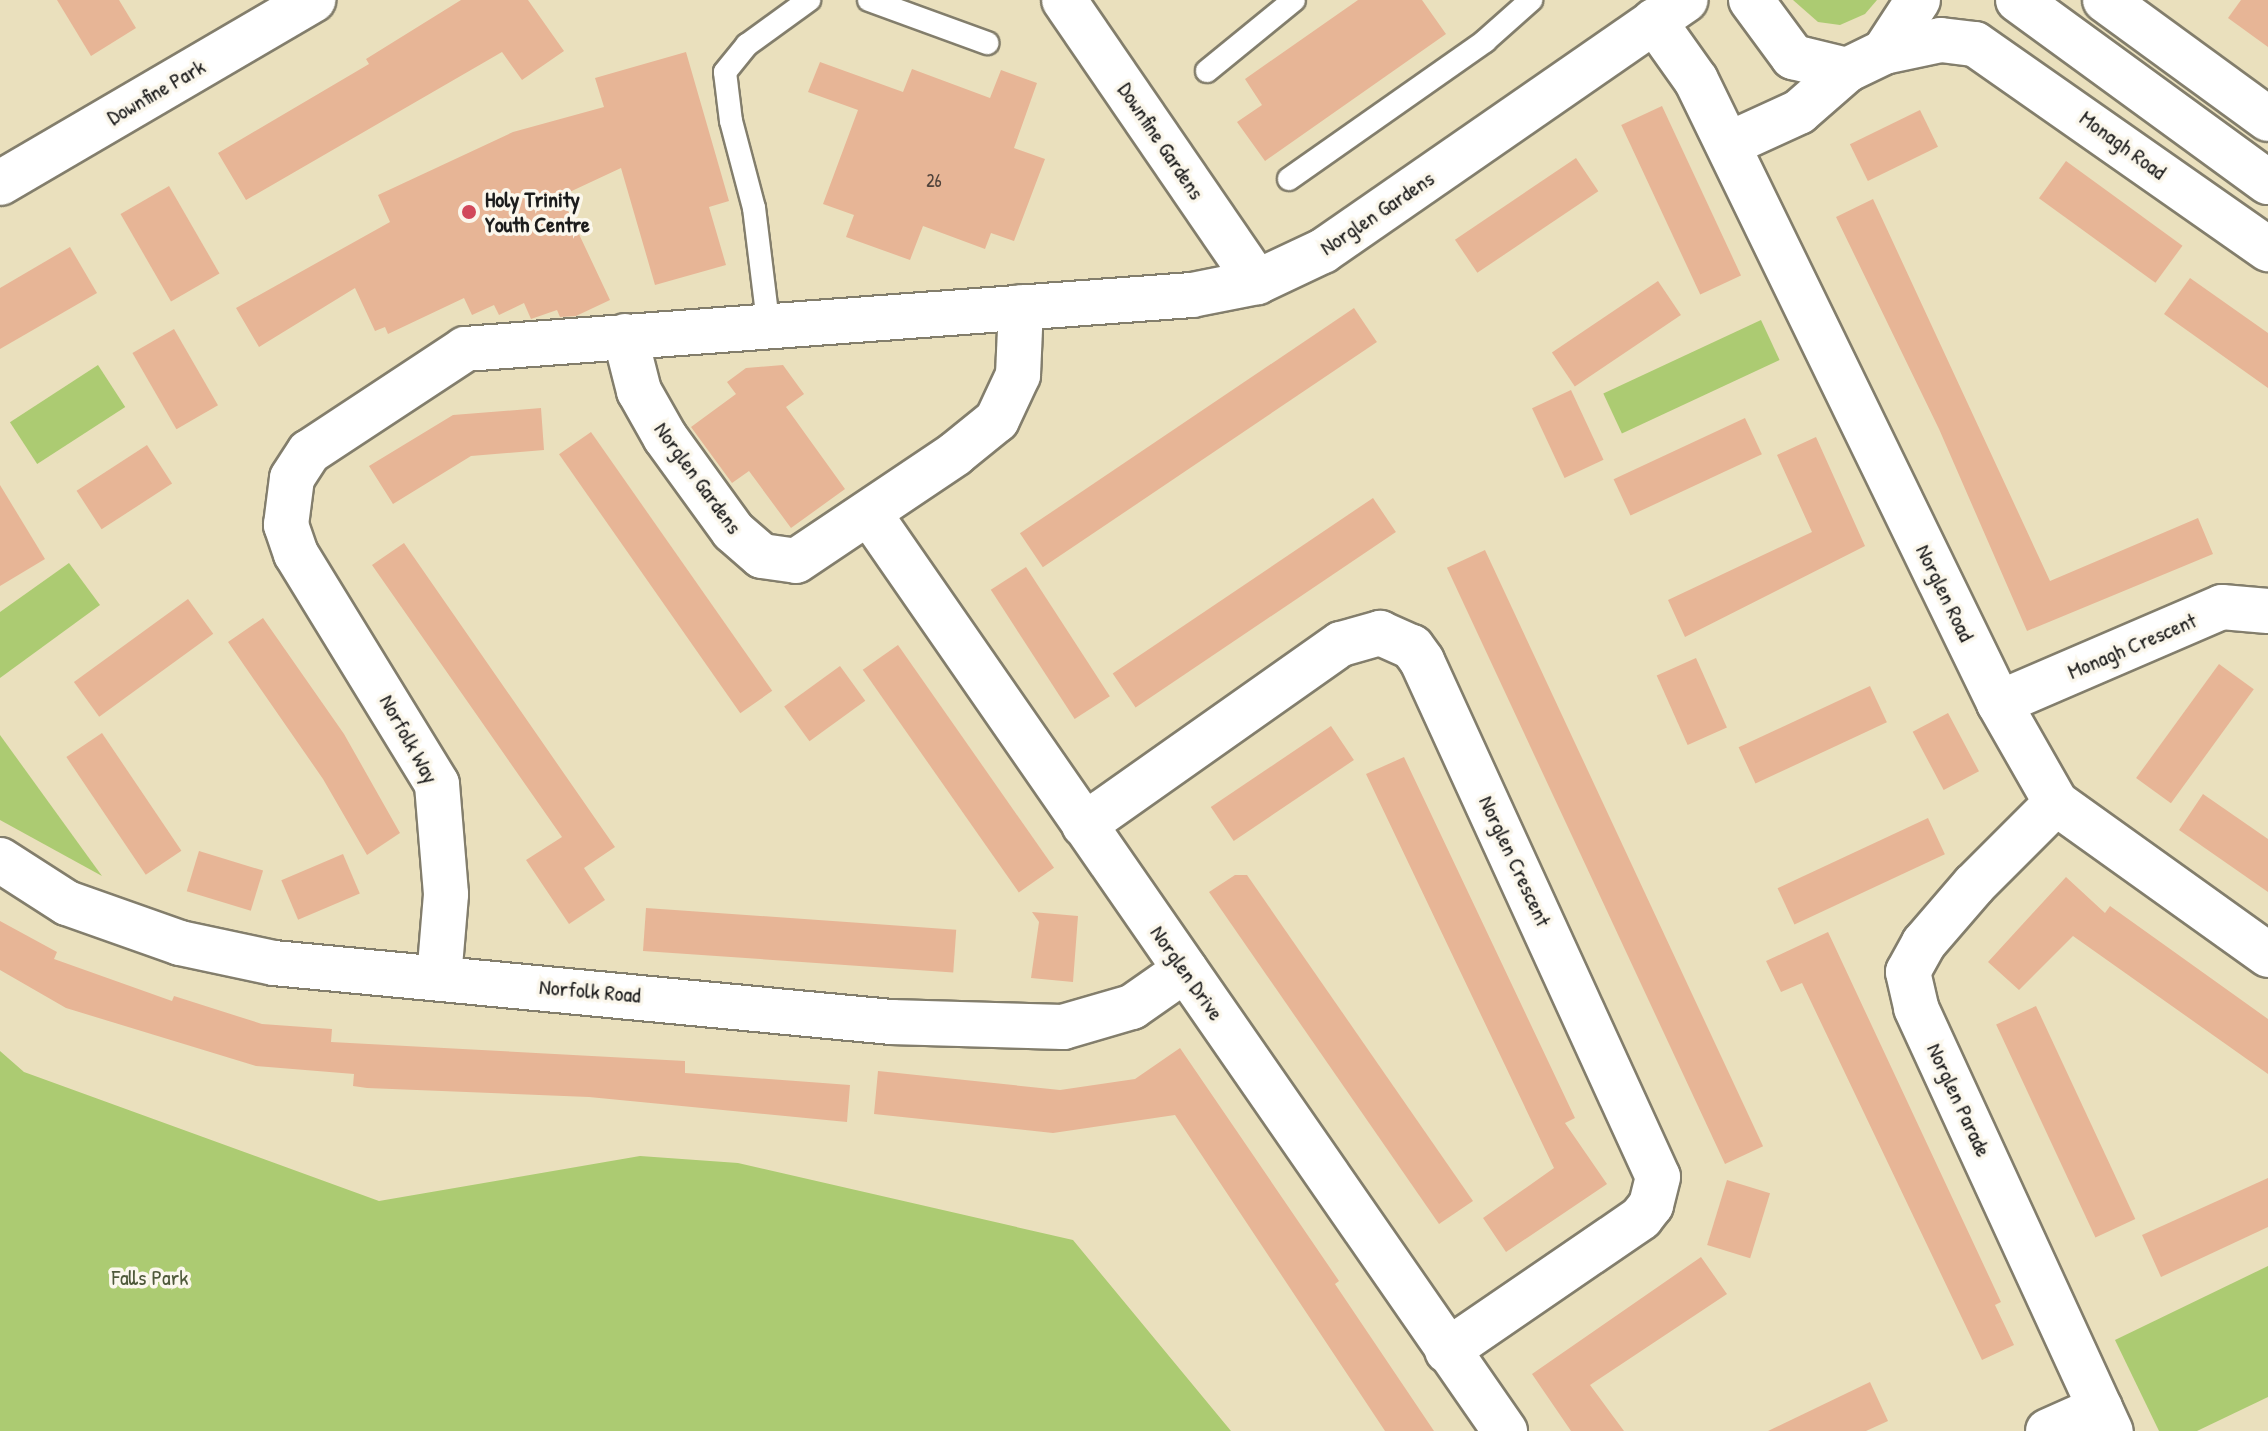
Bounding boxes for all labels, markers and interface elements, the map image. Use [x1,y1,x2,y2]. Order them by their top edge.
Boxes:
street label: Downfine Park [102,53,210,131]
street label: Downfine Gardens [1112,77,1210,205]
street label: Monagh Road [2075,105,2171,185]
street label: Norglen Gardens [1315,165,1439,261]
house number: 26 [926,170,942,192]
place label: Holy Trinity Youth Centre [485,186,590,238]
marker: Holy Trinity Youth Centre [460,203,478,221]
street label: Norglen Gardens [649,417,747,539]
street label: Norglen Road [1910,540,1980,646]
street label: Monagh Crescent [2064,607,2200,685]
street label: Norfolk Way [374,690,444,788]
street label: Norglen Crescent [1473,792,1557,930]
street label: Norglen Drive [1145,920,1229,1026]
street label: Norfolk Road [538,973,642,1009]
street label: Norglen Parade [1921,1039,1997,1161]
park label: Falls Park [112,1265,188,1291]

